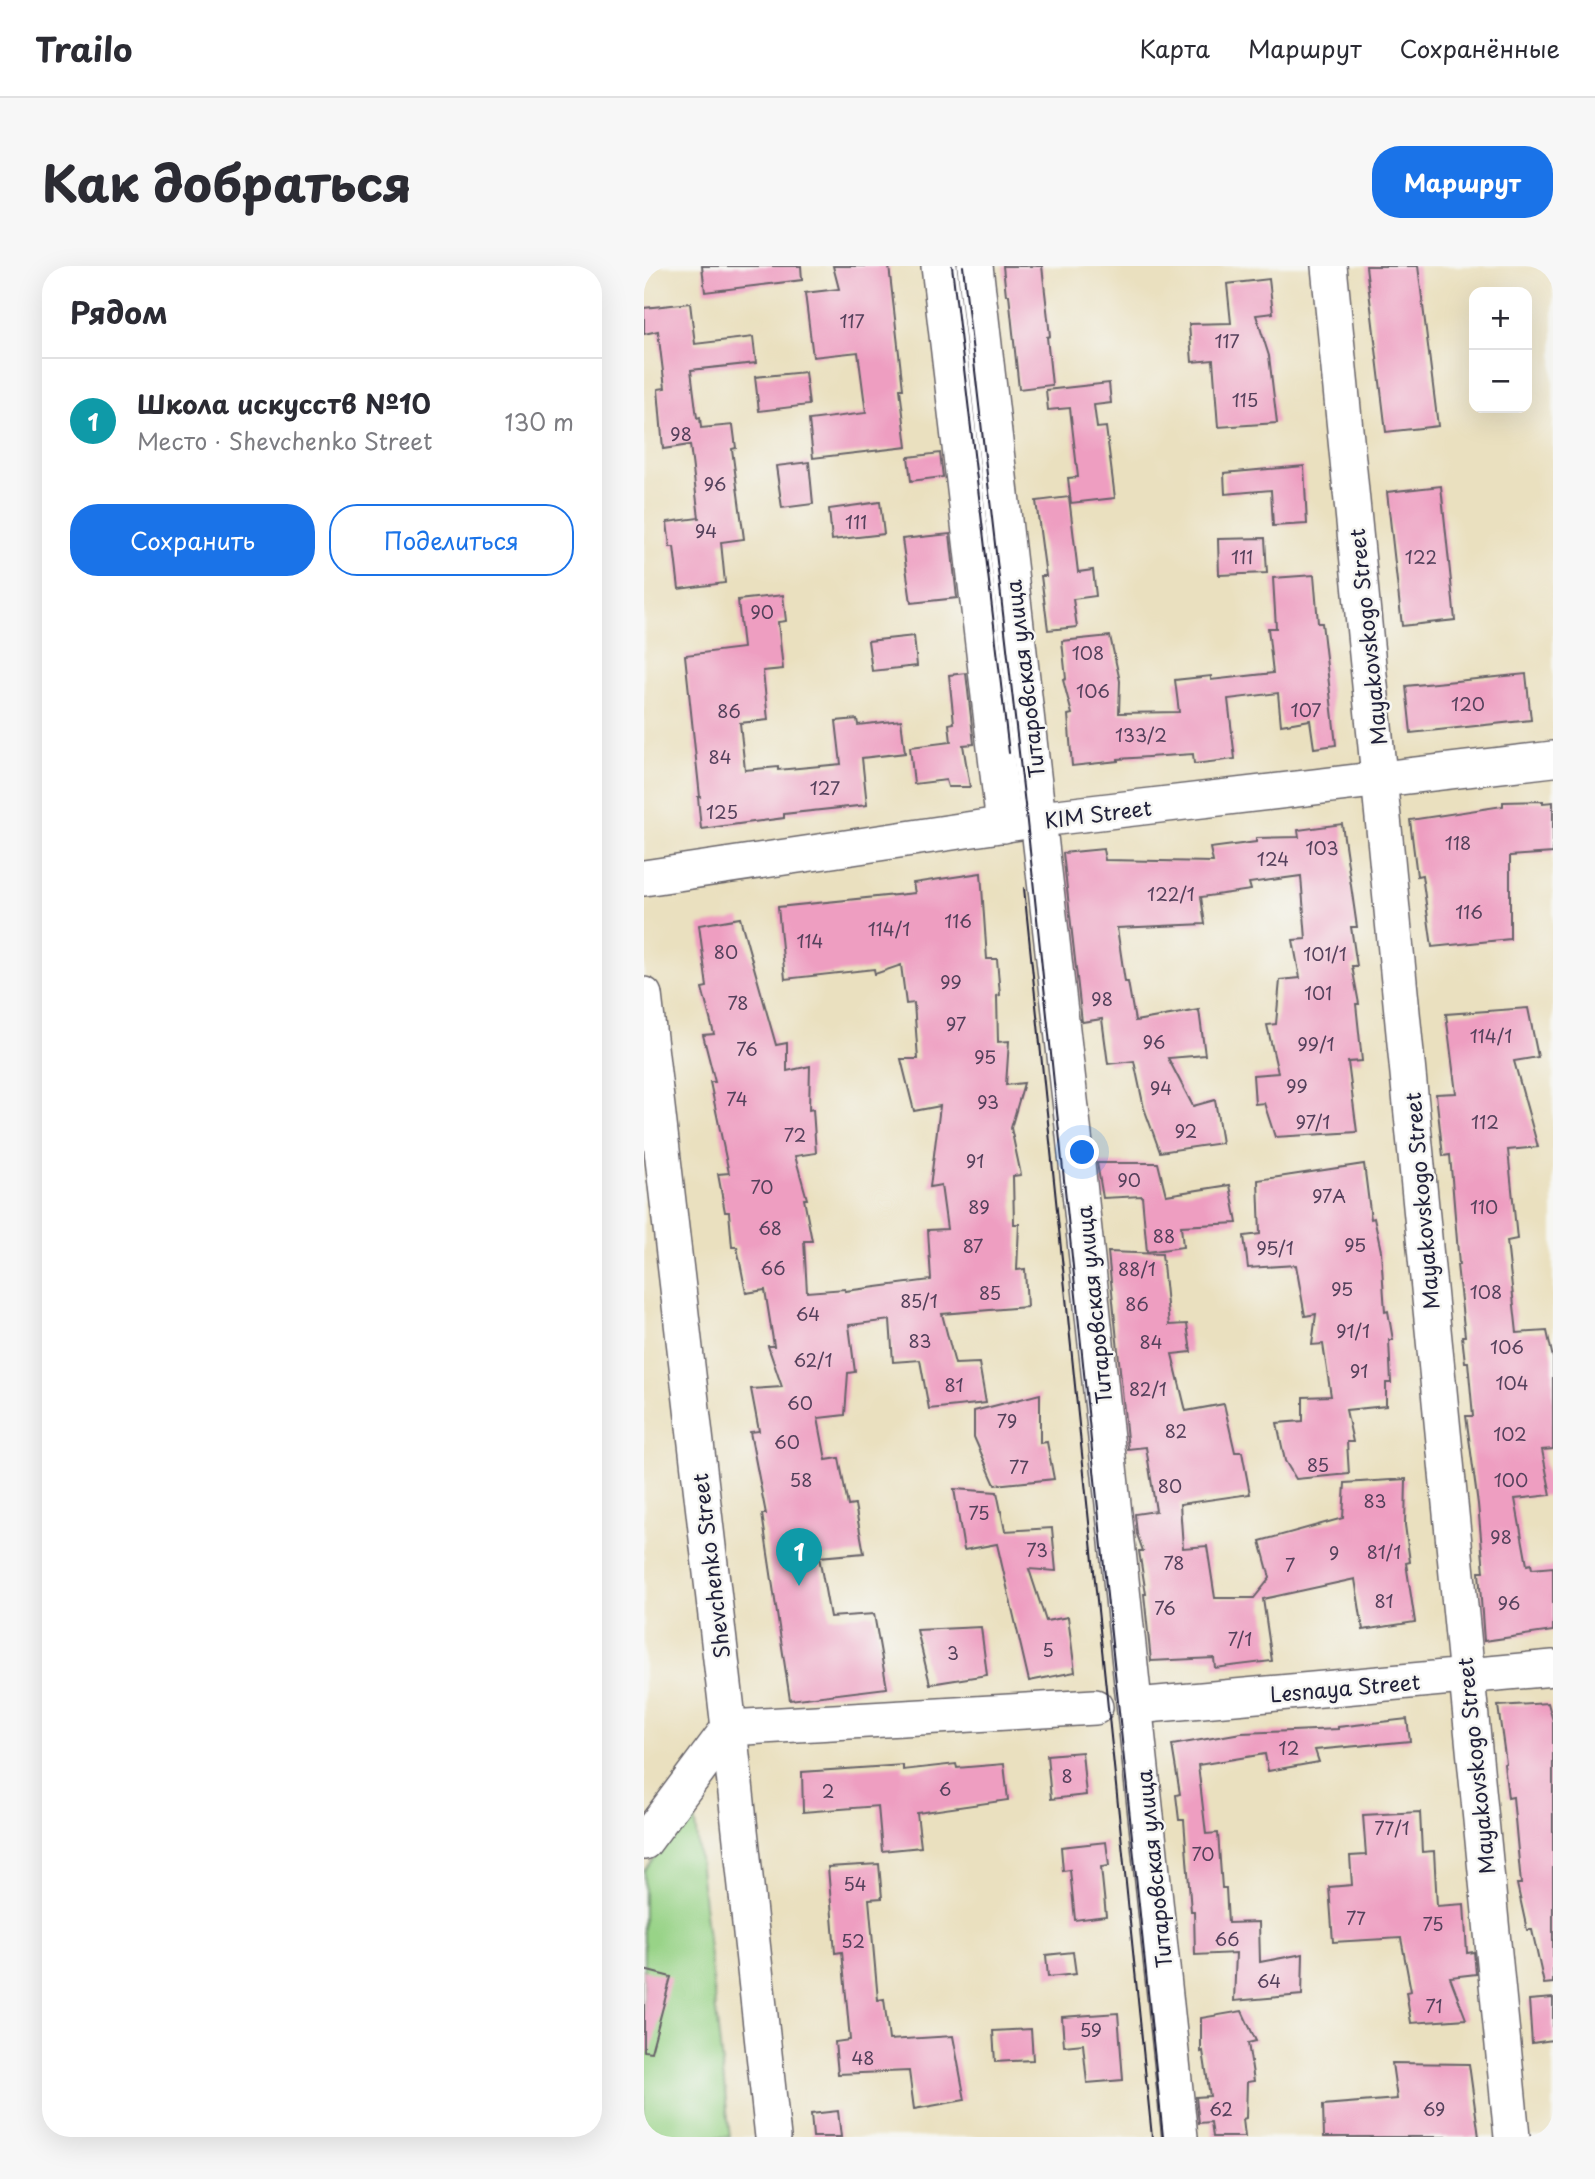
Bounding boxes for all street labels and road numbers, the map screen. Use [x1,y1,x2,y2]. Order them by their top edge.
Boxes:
street label: Mayakovskogo Street [1340,527,1394,747]
street label: Титаровская улица [996,578,1052,780]
street label: KIM Street [1043,791,1153,835]
street label: Mayakovskogo Street [1396,1091,1446,1311]
street label: Титаровская улица [1067,1204,1119,1406]
street label: Shevchenko Street [683,1472,737,1660]
street label: Mayakovskogo Street [1448,1656,1502,1876]
street label: Lesnaya Street [1269,1664,1421,1710]
street label: Титаровская улица [1127,1768,1179,1970]

